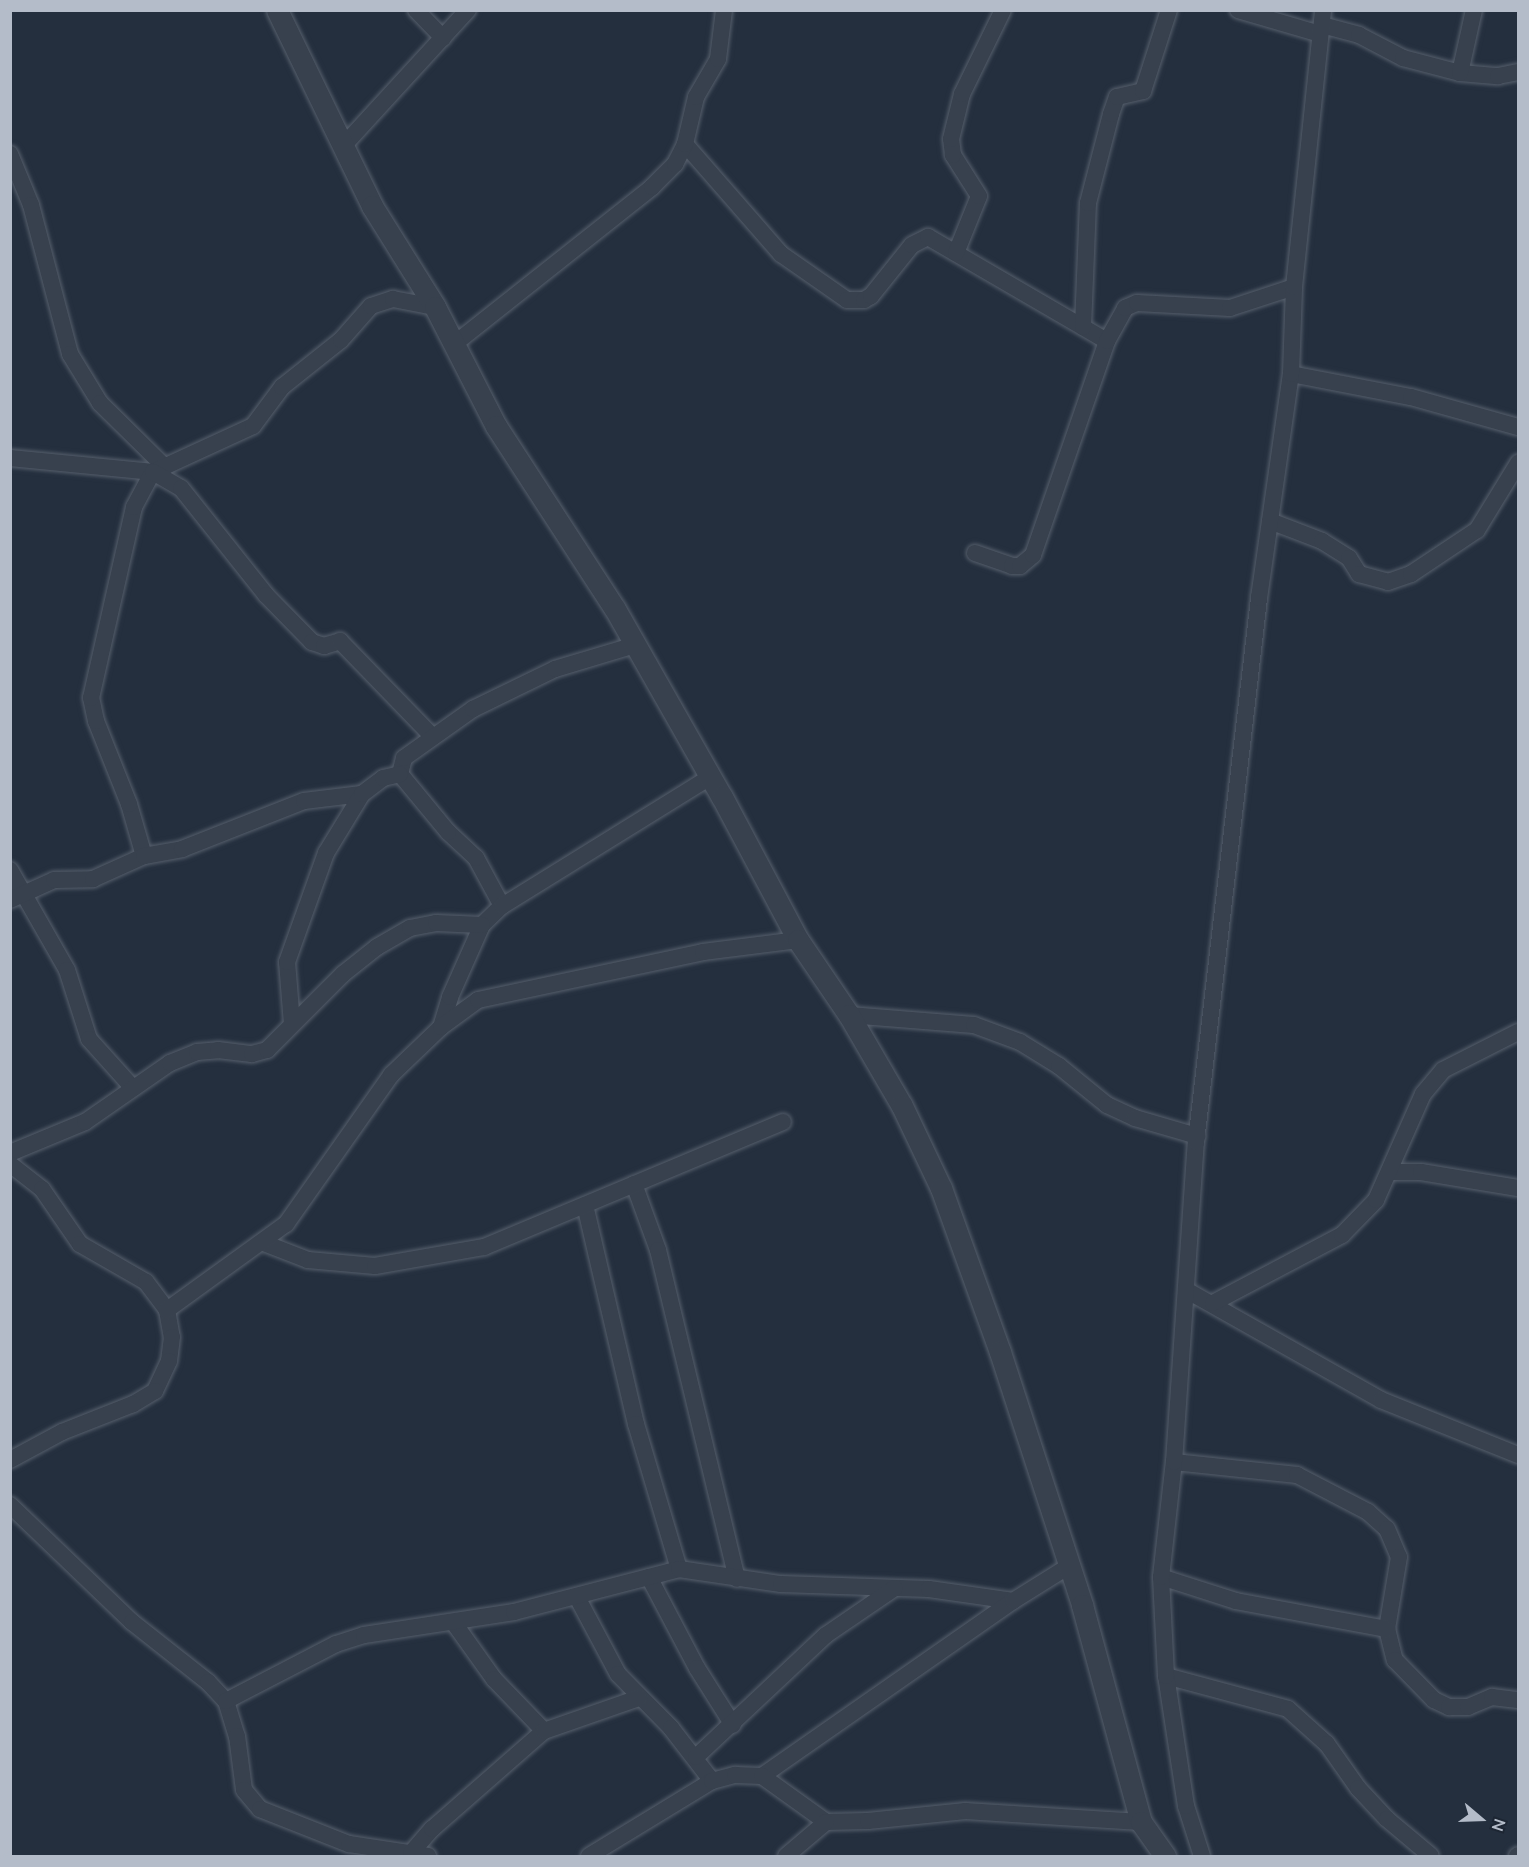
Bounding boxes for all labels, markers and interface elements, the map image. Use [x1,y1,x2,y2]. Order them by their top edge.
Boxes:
north arrow [1451,1789,1511,1849]
text: N [1486,1816,1510,1834]

